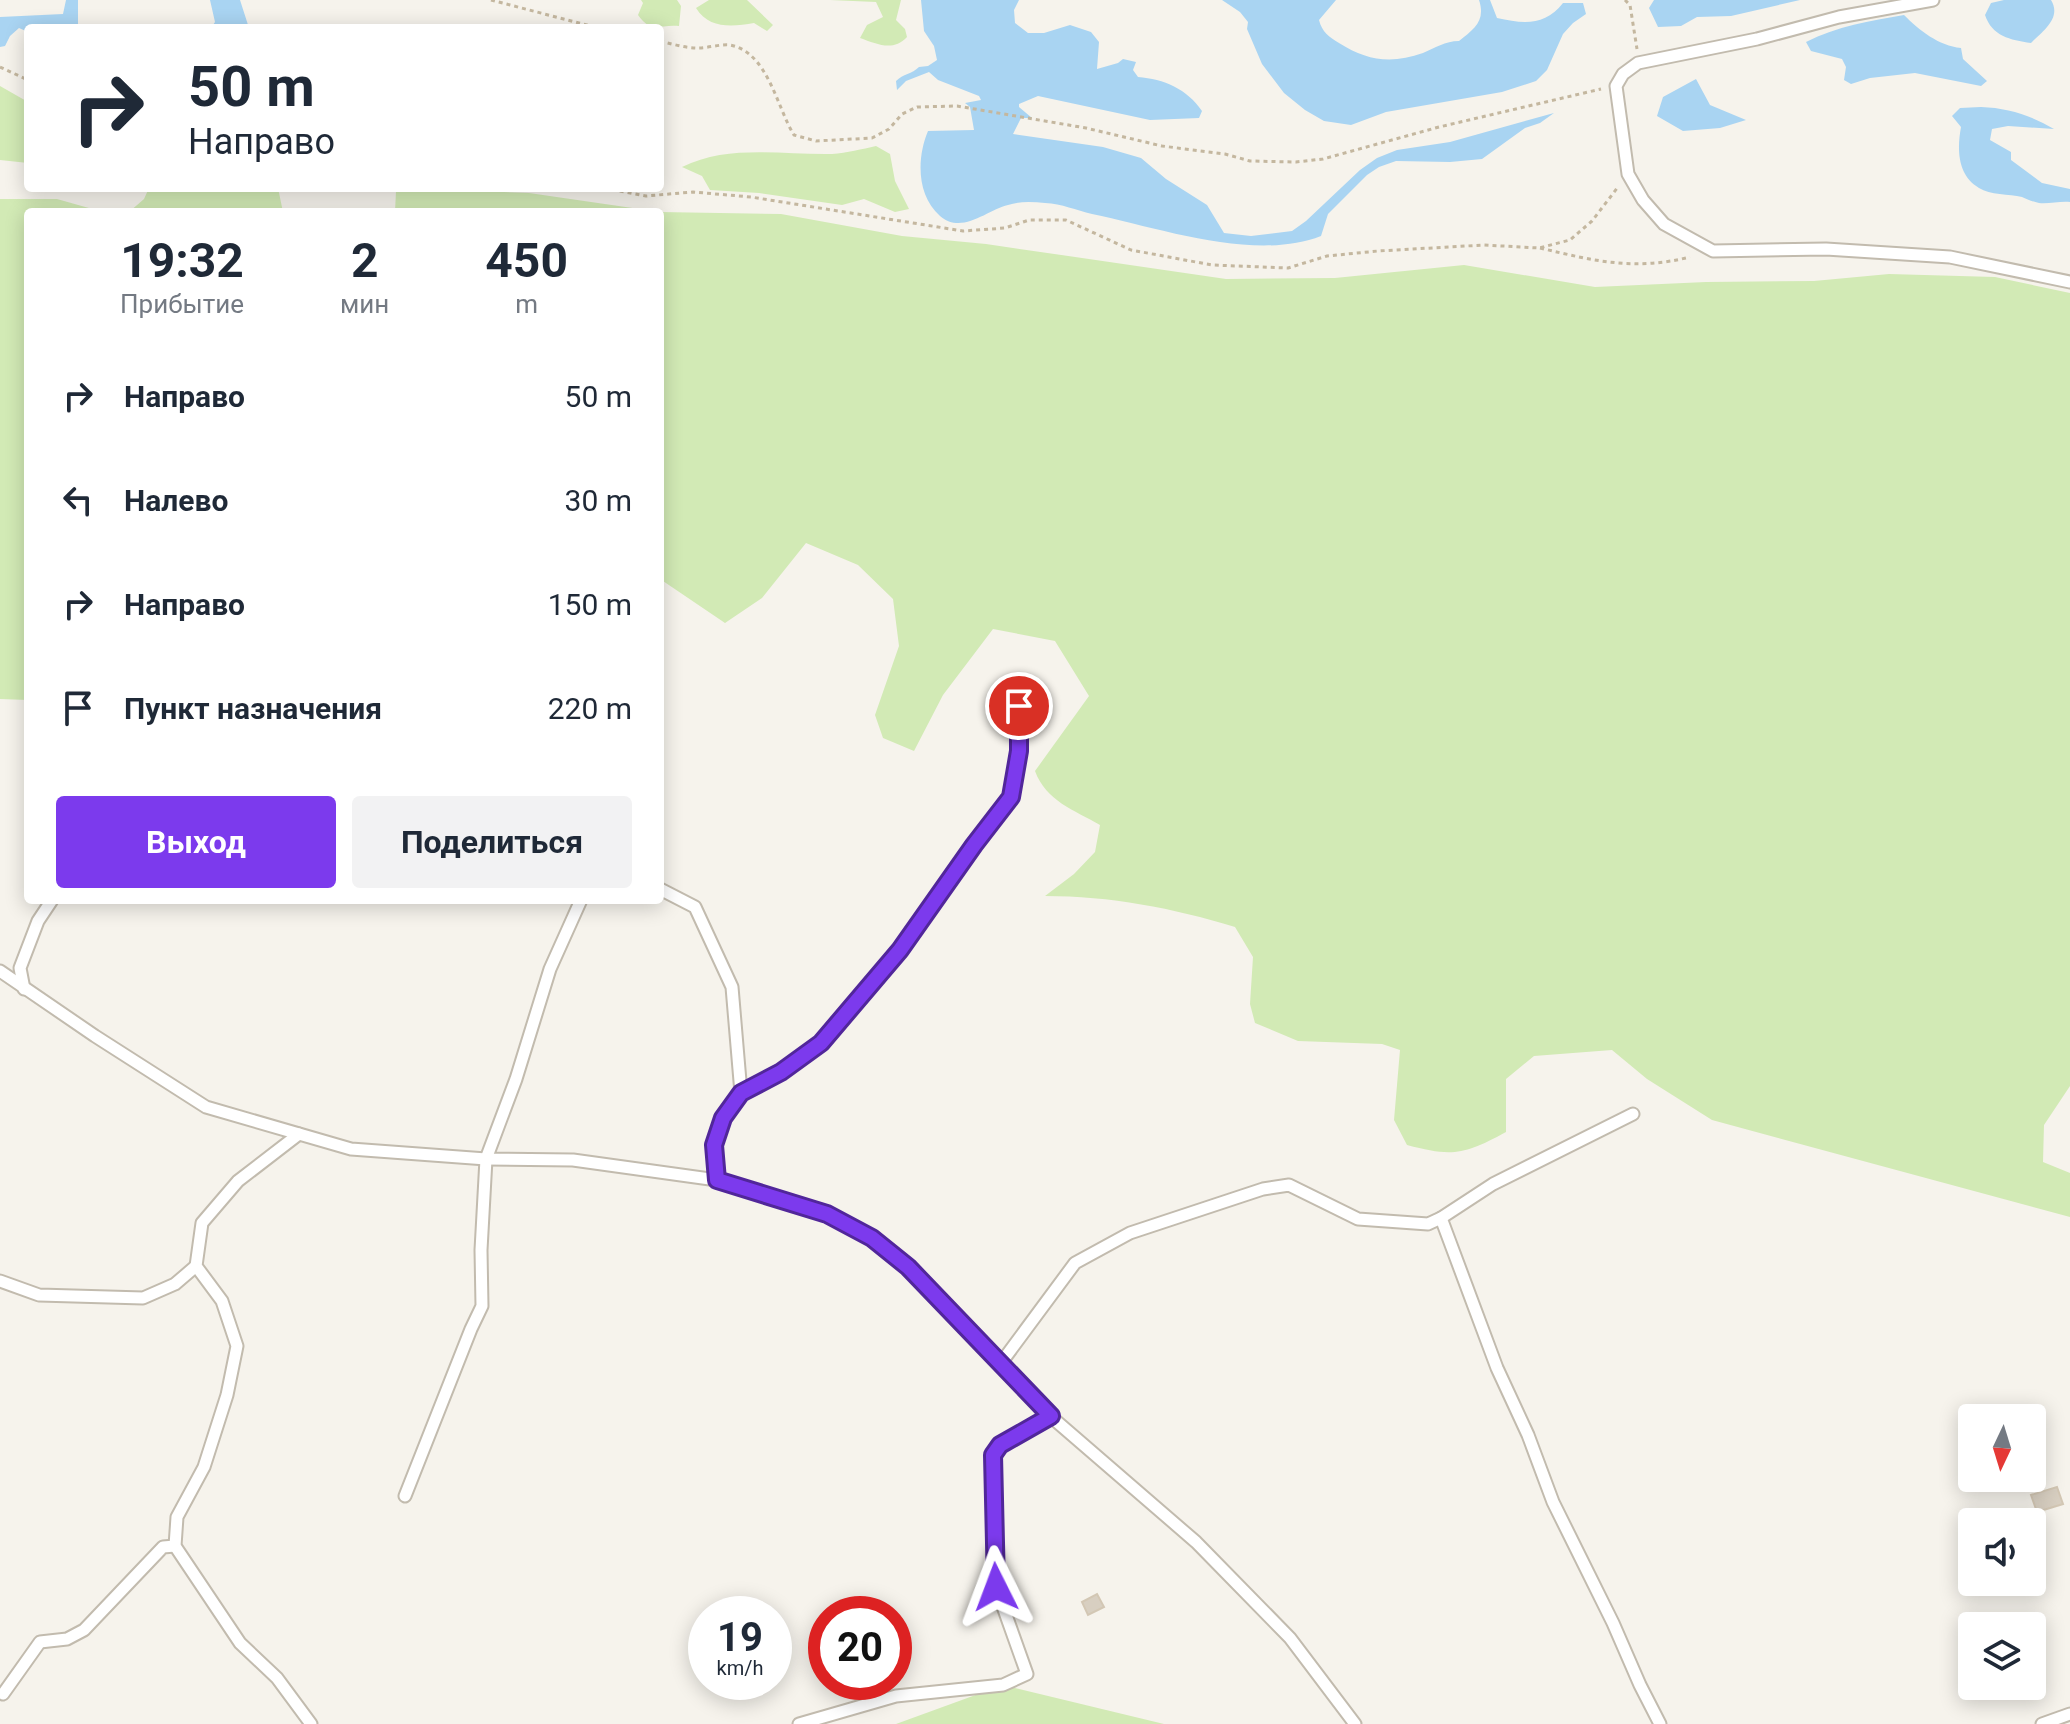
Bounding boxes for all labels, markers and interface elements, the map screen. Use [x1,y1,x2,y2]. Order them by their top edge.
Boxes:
text: 50 m [188,54,315,120]
icon: right [56,56,160,160]
text: Направо [188,121,335,163]
text: 19:32 [120,232,244,289]
text: 2 [351,232,378,289]
text: 450 [485,232,568,289]
text: Прибытие [120,289,244,319]
text: мин [340,289,389,319]
text: m [515,289,538,319]
icon: right [56,374,100,418]
text: Направо [124,379,245,414]
text: 50 m [565,379,632,414]
icon: left [56,478,100,522]
text: Налево [124,483,228,518]
text: 30 m [565,483,632,518]
icon: right [56,582,100,626]
text: Направо [124,587,245,622]
text: 150 m [548,587,632,622]
pin [985,672,1053,740]
icon: arrive [997,684,1041,728]
icon: arrive [56,686,100,730]
text: Пункт назначения [124,691,382,726]
text: 220 m [548,691,632,726]
button: Выход [56,796,336,888]
button: Поделиться [352,796,632,888]
north arrow [1958,1404,2046,1492]
map controls [1958,1404,2046,1700]
button: sound [1958,1508,2046,1596]
position arrow [954,1545,1038,1629]
speed limit sign: 20 [808,1596,912,1700]
button: layers [1958,1612,2046,1700]
text: 19 [717,1614,763,1661]
text: km/h [717,1656,763,1680]

